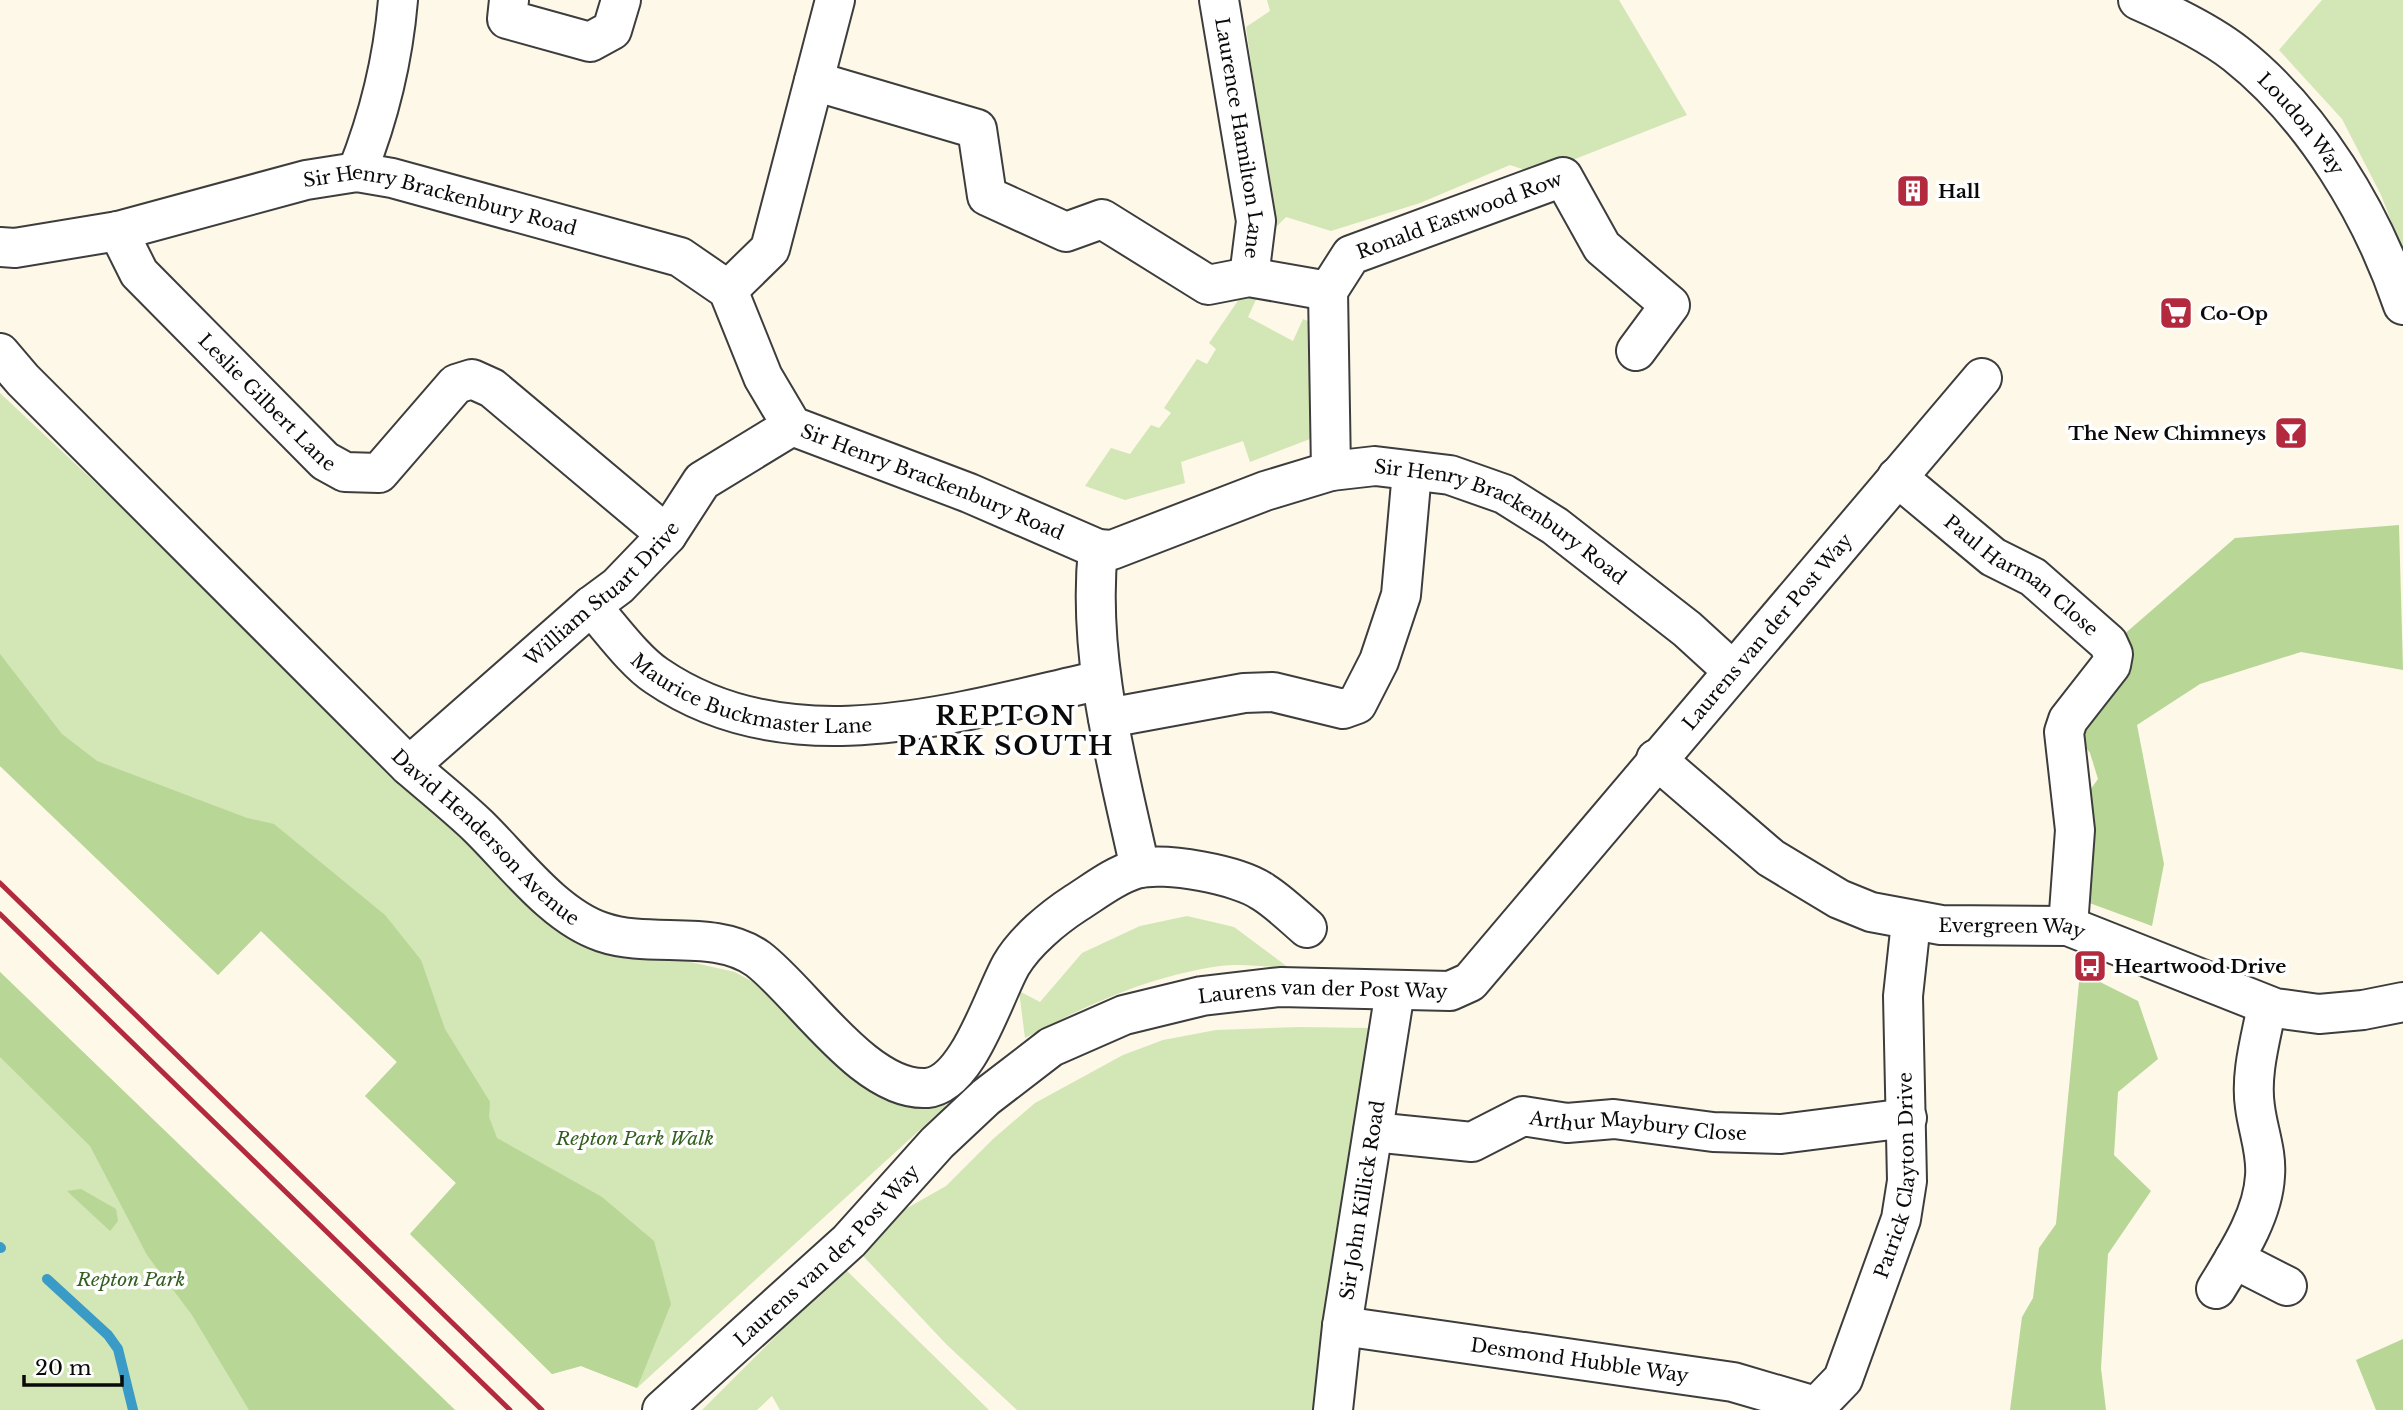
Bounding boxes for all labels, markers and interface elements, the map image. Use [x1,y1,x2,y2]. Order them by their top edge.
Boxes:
street label: Laurence Hamilton Lane [1211,16,1268,260]
street label: Loudon Way [2253,68,2349,179]
street label: Sir Henry Brackenbury Road [301,160,580,240]
street label: Ronald Eastwood Row [1353,167,1565,264]
building icon: Hall [1894,172,1932,210]
place label: Hall [1938,180,1981,203]
supermarket icon: Co-Op [2157,294,2195,332]
place label: Co-Op [2200,302,2268,325]
street label: Leslie Gilbert Lane [194,329,339,476]
bar icon: The New Chimneys [2272,414,2310,452]
street label: Sir Henry Brackenbury Road [798,419,1068,544]
place label: The New Chimneys [2068,422,2266,445]
street label: Sir Henry Brackenbury Road [1373,454,1631,589]
street label: Paul Harman Close [1940,510,2103,641]
street label: William Stuart Drive [519,517,684,671]
street label: Laurens van der Post Way [1677,529,1857,734]
street label: Maurice Buckmaster Lane [626,648,873,737]
district label: REPTON PARK SOUTH [897,700,1115,762]
street label: David Henderson Avenue [387,744,584,930]
street label: Evergreen Way [1938,913,2089,943]
bus stop icon: Heartwood Drive [2071,947,2109,985]
place label: Heartwood Drive [2114,955,2286,978]
street label: Laurens van der Post Way [1197,975,1448,1008]
street label: Patrick Clayton Drive [1869,1072,1919,1281]
street label: Sir John Killick Road [1335,1098,1389,1301]
street label: Arthur Maybury Close [1527,1106,1747,1144]
park label: Repton Park Walk [555,1127,714,1150]
street label: Laurens van der Post Way [729,1160,924,1351]
park label: Repton Park [76,1268,185,1291]
street label: Desmond Hubble Way [1469,1333,1690,1387]
scale bar [24,1344,122,1388]
text: 20 m [35,1355,92,1381]

